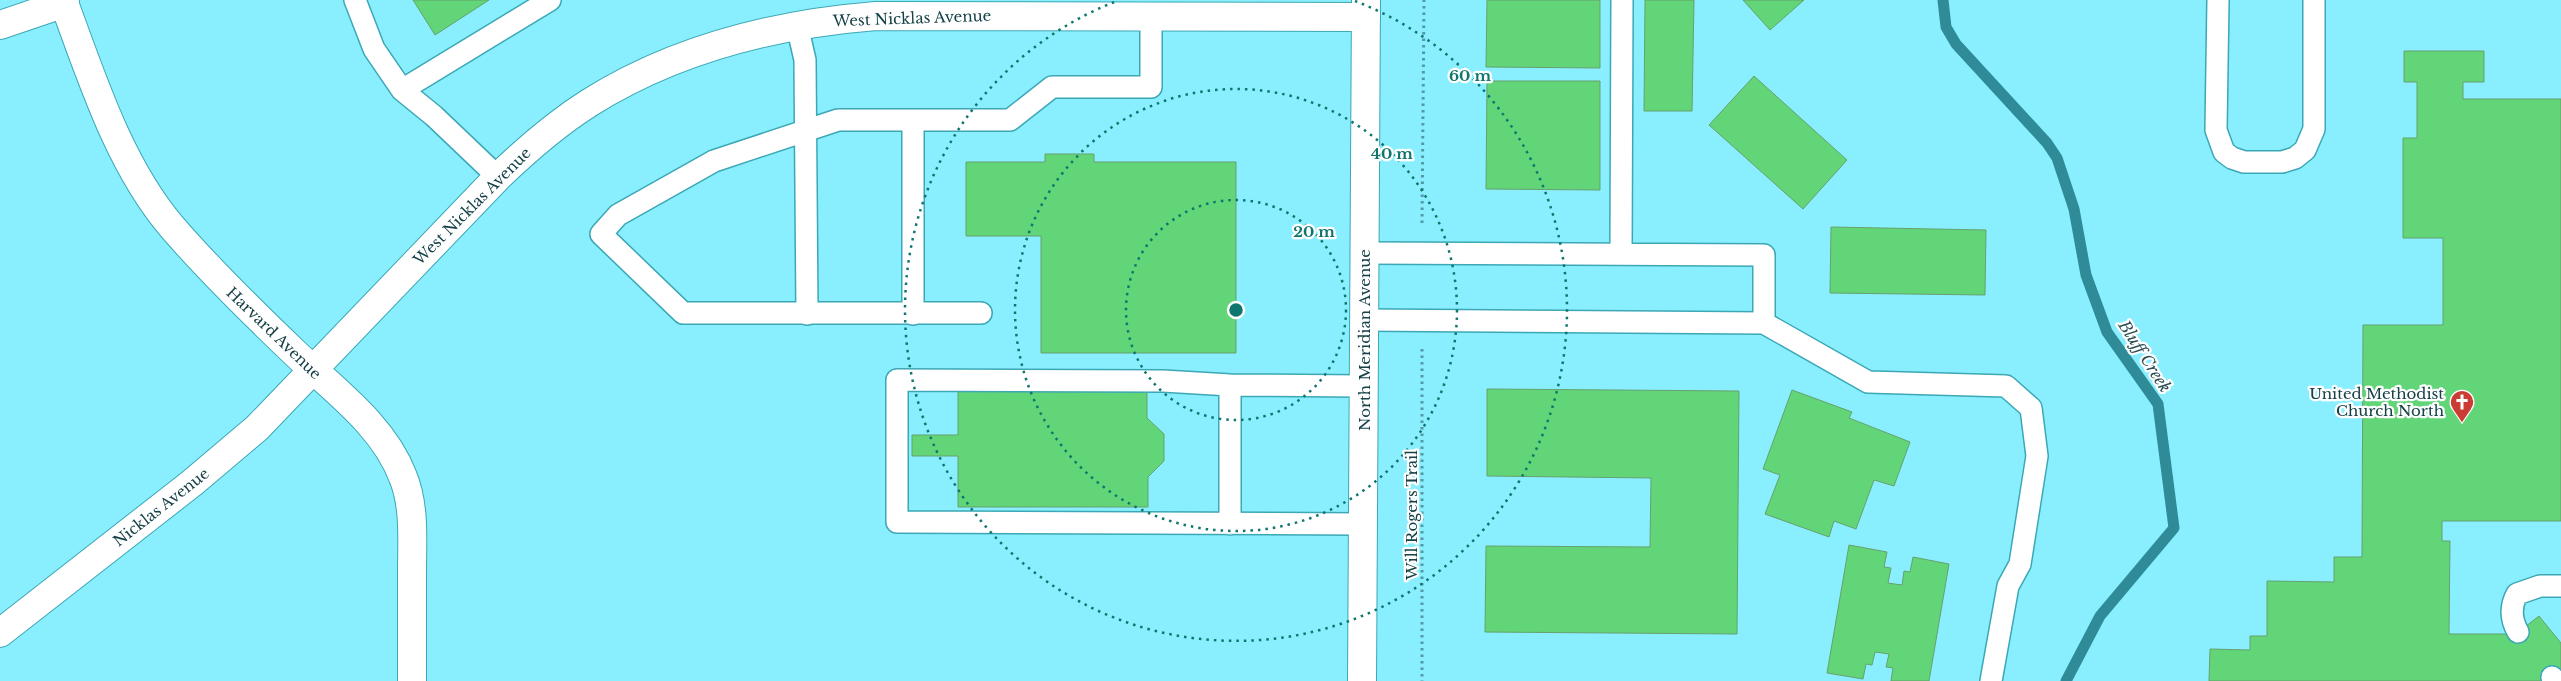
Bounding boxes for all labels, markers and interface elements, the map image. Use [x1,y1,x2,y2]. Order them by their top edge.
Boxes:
street label: West Nicklas Avenue [831,6,992,30]
text: 60 m [1449,66,1491,85]
street label: West Nicklas Avenue [409,143,535,269]
text: 40 m [1371,144,1413,163]
text: 20 m [1293,222,1335,241]
street label: North Meridian Avenue [1355,249,1374,431]
street label: Harvard Avenue [223,283,325,383]
centre of rings [1227,301,1245,319]
water label: Bluff Creek [2114,315,2176,396]
place label: United Methodist Church North [2309,384,2444,420]
church icon: United Methodist Church North [2449,389,2475,423]
street label: Will Rogers Trail [1402,450,1421,581]
street label: Nicklas Avenue [109,464,213,550]

